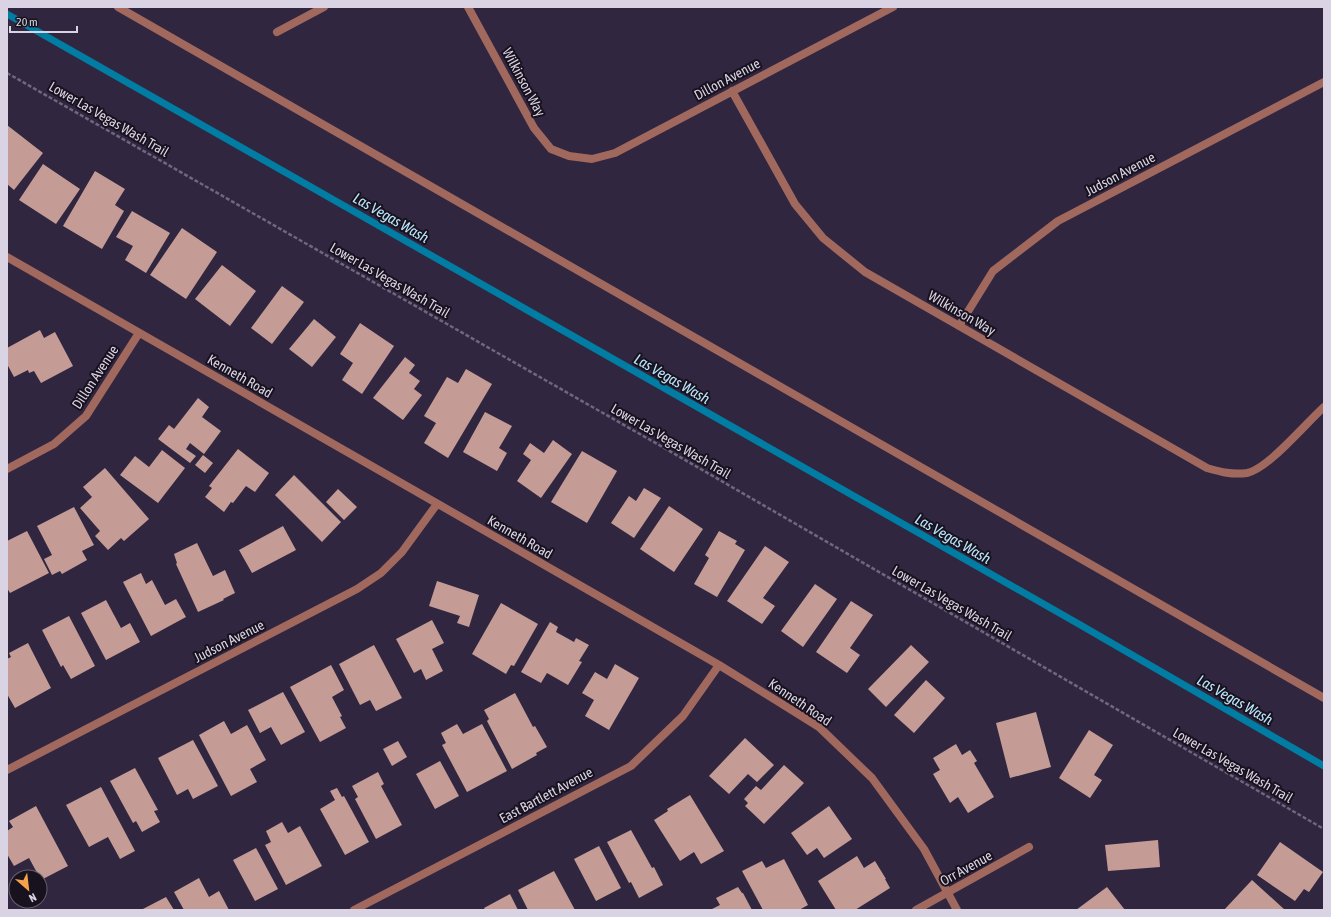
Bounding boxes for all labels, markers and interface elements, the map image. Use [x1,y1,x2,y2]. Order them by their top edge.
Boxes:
scale bar [10,8,77,34]
text: 20 m [16,15,38,29]
street label: Wilkinson Way [499,45,549,119]
street label: Dillon Avenue [691,55,763,103]
street label: Lower Las Vegas Wash Trail [46,78,172,160]
street label: Judson Avenue [1082,149,1158,199]
water label: Las Vegas Wash [350,189,432,246]
street label: Lower Las Vegas Wash Trail [327,239,453,321]
street label: Wilkinson Way [925,287,999,339]
street label: Dillon Avenue [69,342,121,412]
water label: Las Vegas Wash [631,350,713,407]
street label: Kenneth Road [205,351,275,401]
street label: Lower Las Vegas Wash Trail [608,400,734,482]
water label: Las Vegas Wash [912,510,994,567]
street label: Kenneth Road [485,512,555,562]
street label: Lower Las Vegas Wash Trail [889,562,1015,644]
street label: Judson Avenue [191,616,267,666]
water label: Las Vegas Wash [1194,671,1276,728]
street label: Kenneth Road [766,675,834,729]
street label: Lower Las Vegas Wash Trail [1170,724,1296,806]
street label: East Bartlett Avenue [497,764,595,826]
street label: Orr Avenue [937,847,995,889]
north arrow [8,869,48,909]
text: N [27,891,38,905]

